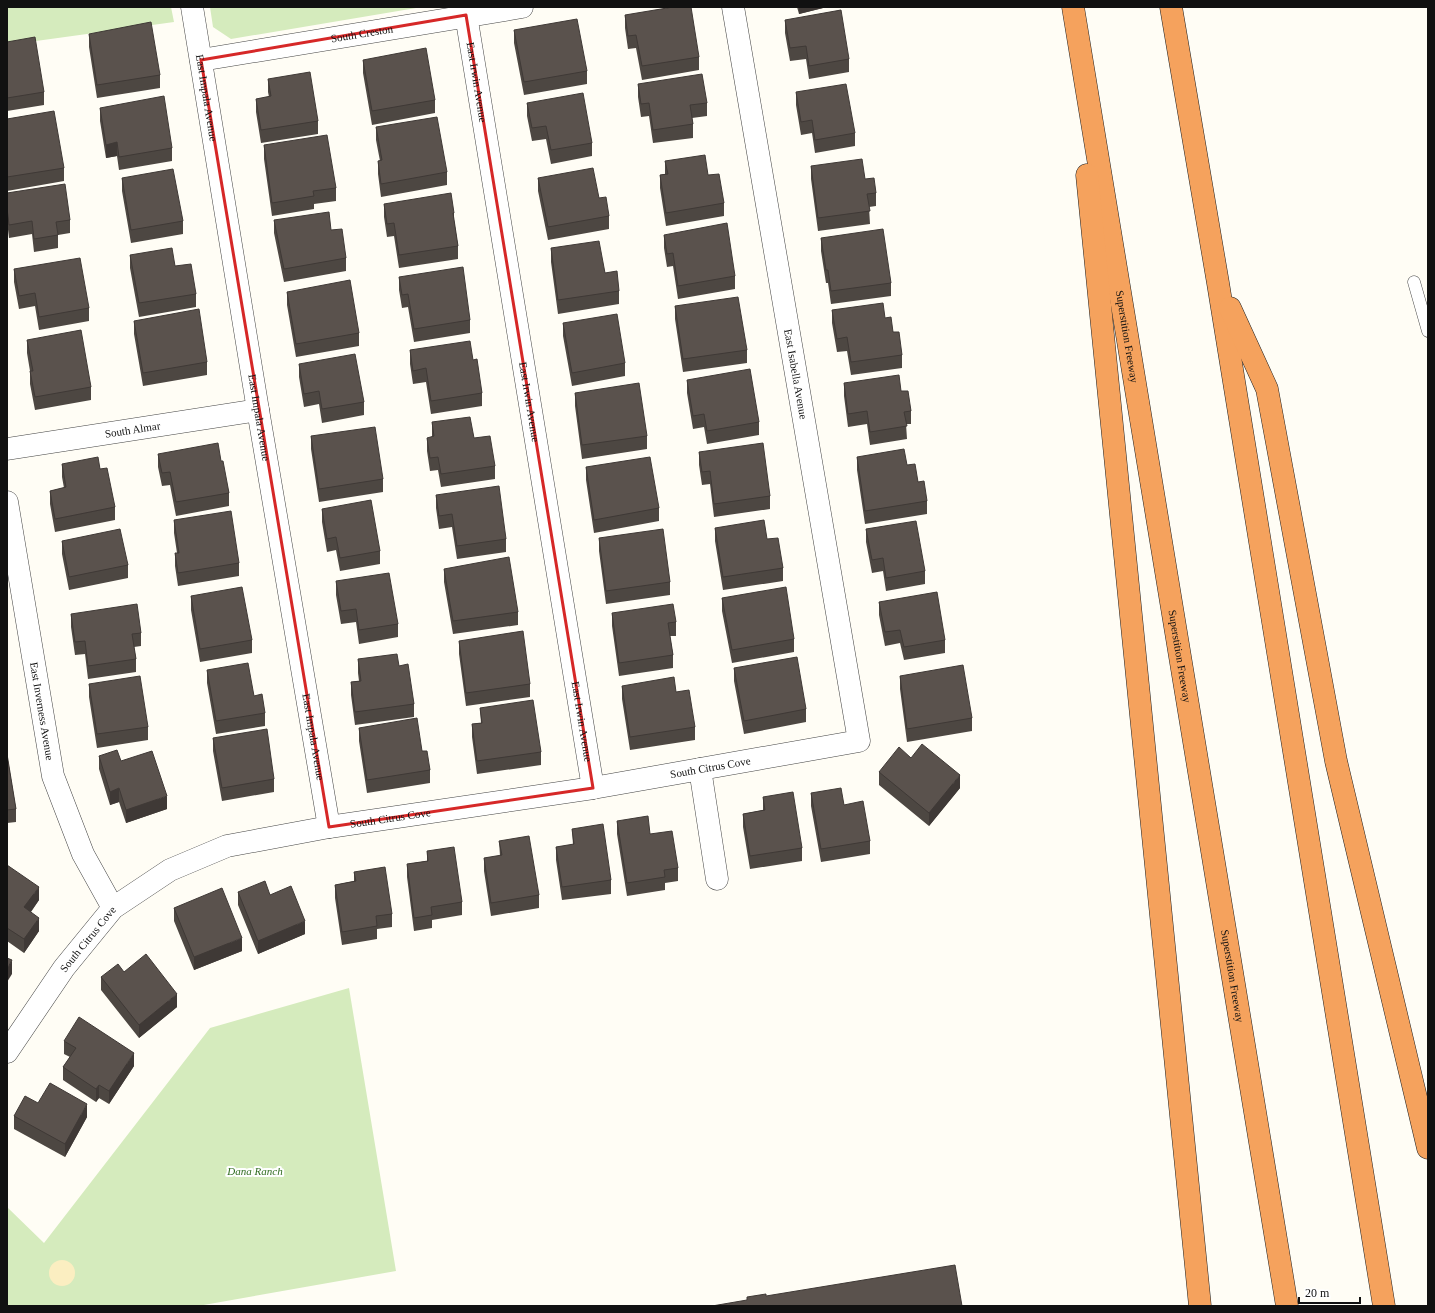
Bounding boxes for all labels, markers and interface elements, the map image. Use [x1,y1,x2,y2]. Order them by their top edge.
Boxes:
street label: South Creston [330,22,394,44]
street label: East Irwin Avenue [465,41,490,123]
street label: East Impala Avenue [194,53,220,142]
street label: Superstition Freeway [1114,289,1141,384]
street label: East Isabella Avenue [782,328,810,420]
street label: East Irwin Avenue [517,361,542,443]
street label: East Impala Avenue [246,373,273,462]
street label: South Almar [104,419,161,440]
street label: Superstition Freeway [1166,609,1194,704]
street label: East Inverness Avenue [28,661,56,761]
street label: East Irwin Avenue [570,681,595,763]
street label: East Impala Avenue [300,693,327,781]
street label: South Citrus Cove [669,754,751,780]
street label: South Citrus Cove [349,806,431,830]
street label: South Citrus Cove [57,904,118,974]
street label: Superstition Freeway [1219,929,1246,1024]
park label: Dana Ranch [226,1165,283,1177]
scale bar [1299,1279,1360,1305]
text: 20 m [1305,1286,1330,1300]

